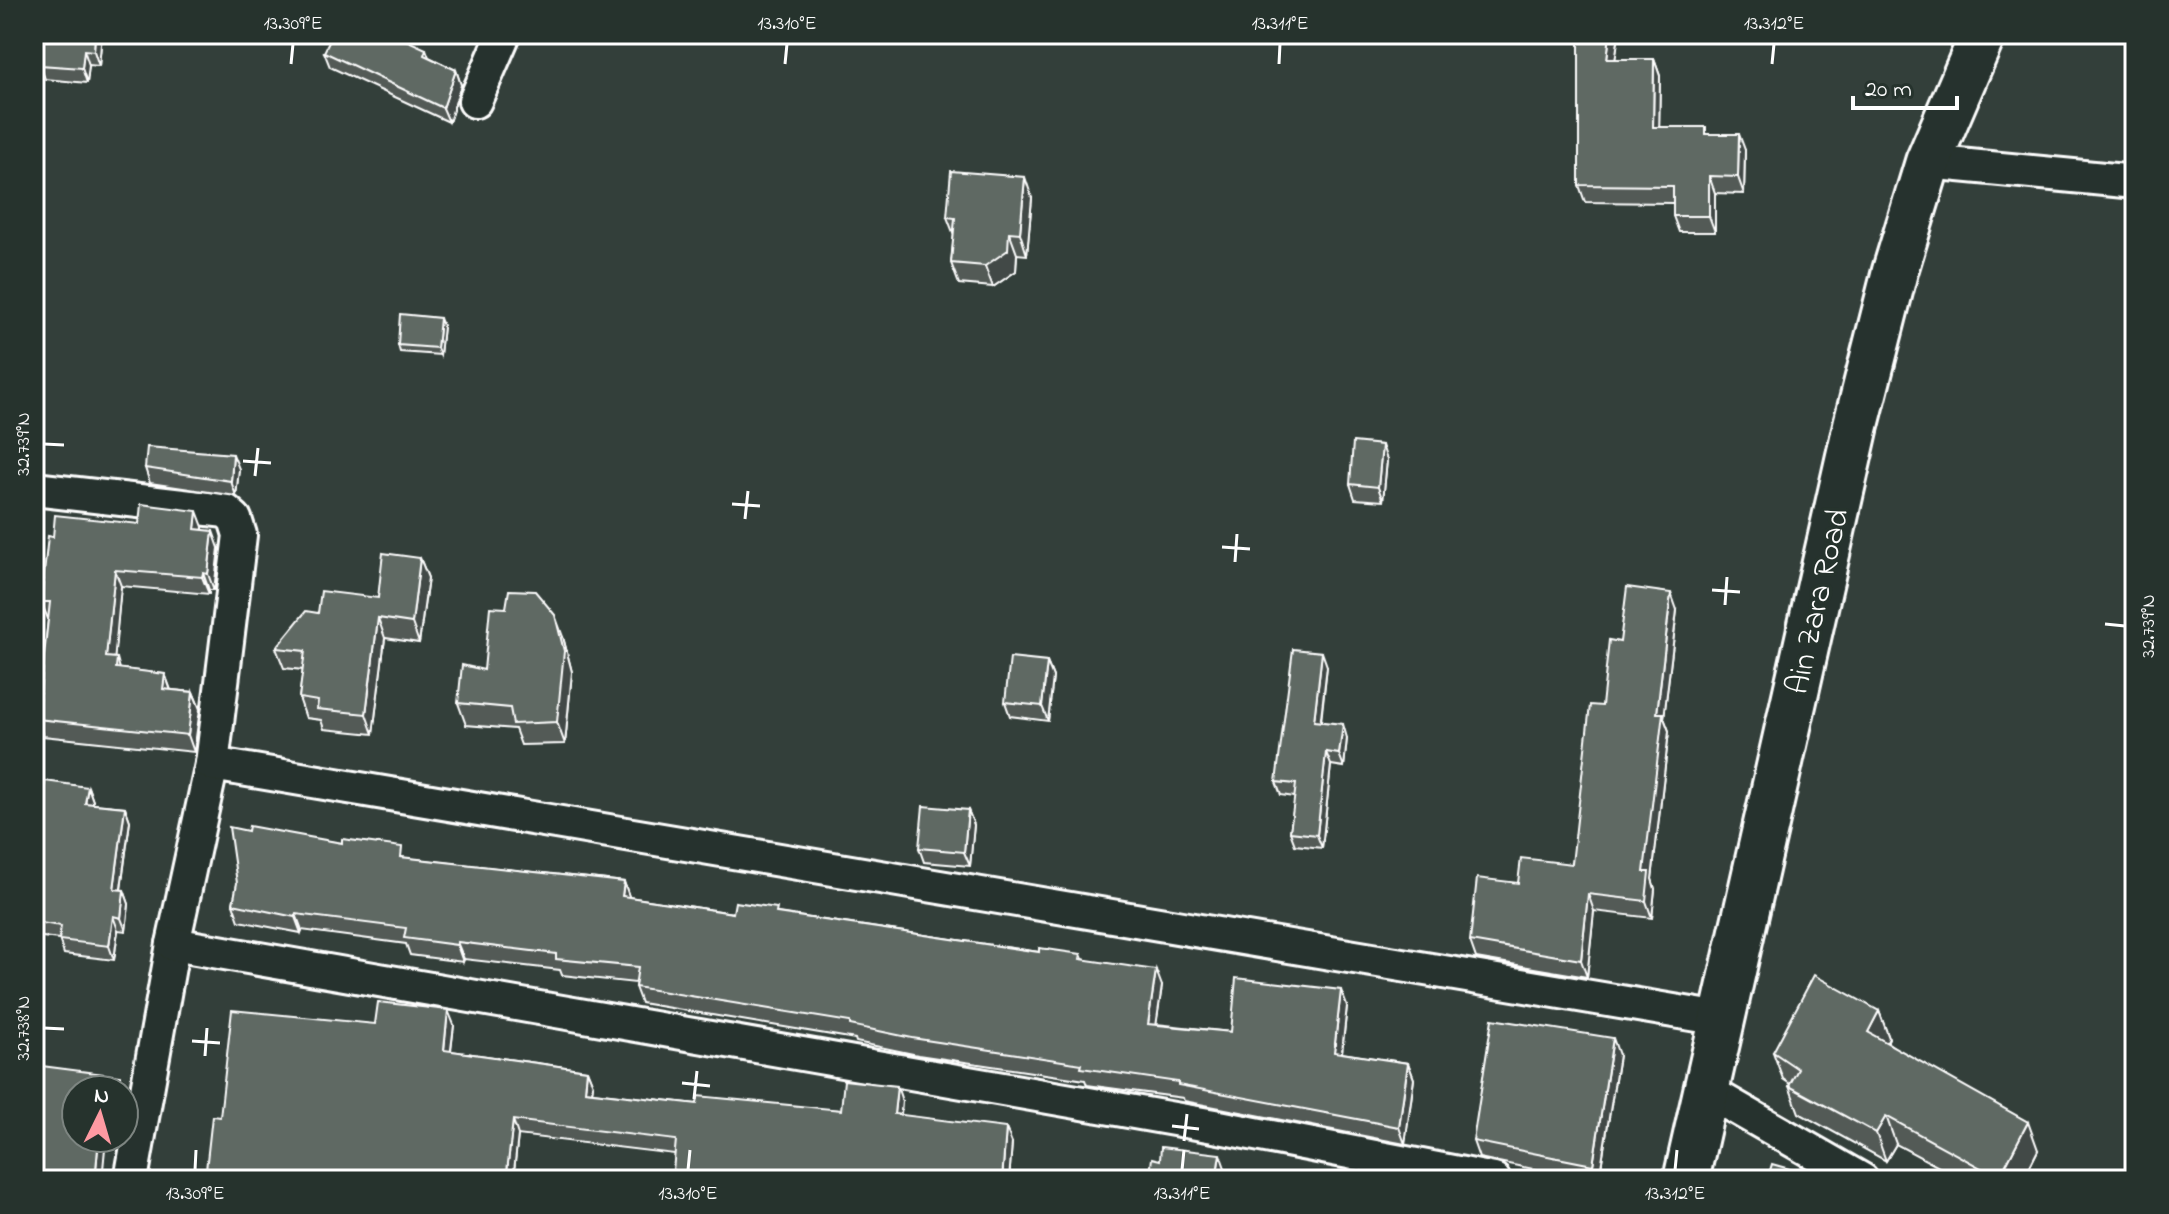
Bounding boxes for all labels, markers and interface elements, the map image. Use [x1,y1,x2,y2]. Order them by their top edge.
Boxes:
text: 13.309°E [263,10,323,39]
text: 13.310°E [757,10,817,39]
text: 13.311°E [1251,10,1309,39]
text: 13.312°E [1744,10,1804,39]
scale bar [1853,60,1957,110]
text: 20 m [1865,73,1912,108]
text: 32.739°N [10,412,39,476]
street label: Ain Zara Road [1775,504,1864,699]
text: 32.739°N [2135,594,2164,658]
text: 32.738°N [10,995,39,1061]
north arrow [60,1074,140,1154]
text: N [93,1080,110,1114]
text: 13.309°E [165,1180,225,1209]
text: 13.310°E [658,1180,718,1209]
text: 13.311°E [1153,1180,1211,1209]
text: 13.312°E [1645,1180,1705,1209]

